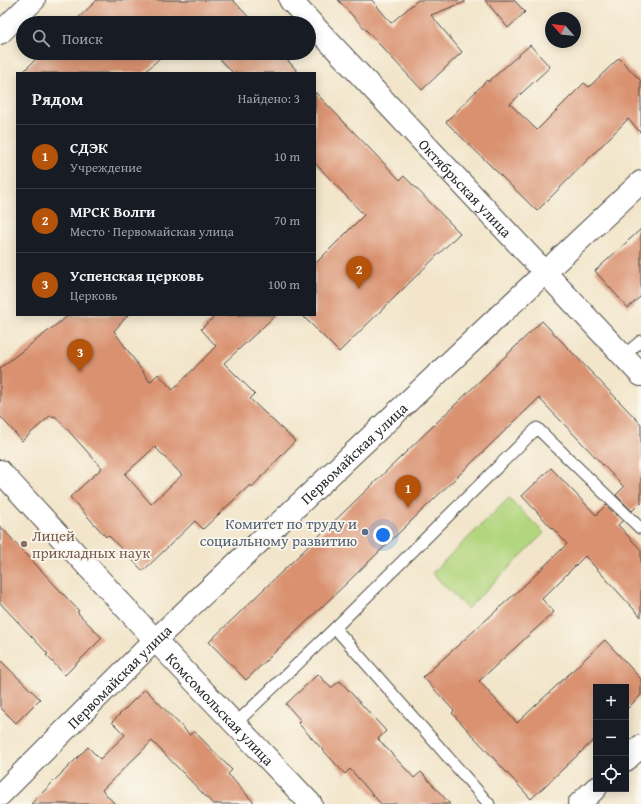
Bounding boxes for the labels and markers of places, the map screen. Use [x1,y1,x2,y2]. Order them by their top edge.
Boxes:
pin: 2 [346,256,372,289]
pin: 3 [67,339,93,372]
pin: 1 [395,475,421,508]
place label: Комитет по труду и социальному развитию [200,513,357,551]
place label: Лицей прикладных наук [32,525,151,563]
marker: Комитет по труду и социальному развитию [360,527,370,537]
marker: Лицей прикладных наук [19,539,29,549]

